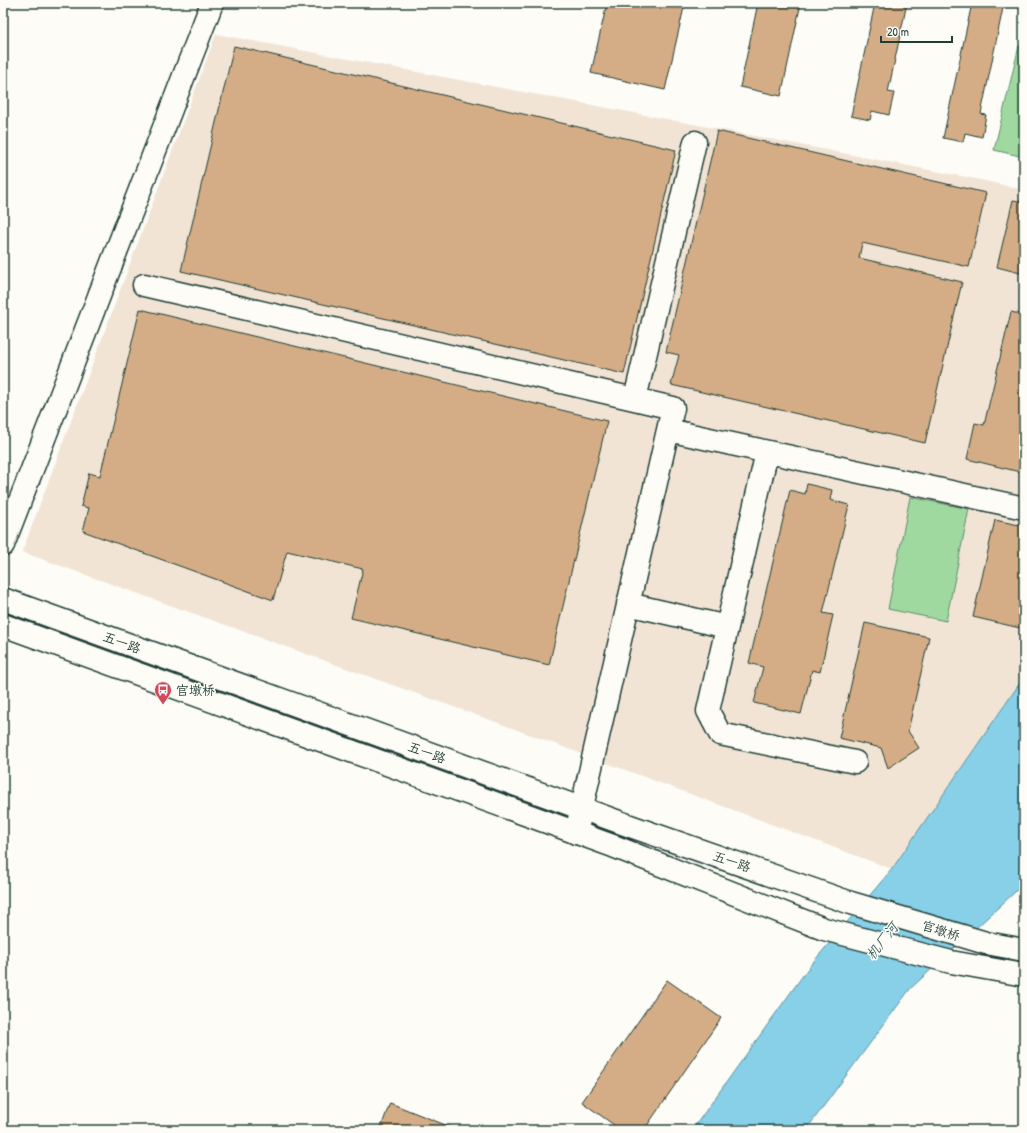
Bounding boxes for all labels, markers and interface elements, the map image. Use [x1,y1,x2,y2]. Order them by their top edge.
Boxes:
scale bar [881,18,952,44]
text: 20 m [887,23,909,40]
street label: 五一路 [101,627,143,657]
bus stop icon: 官墩桥 [153,680,173,705]
place label: 官墩桥 [176,681,215,699]
street label: 五一路 [406,737,448,767]
street label: 五一路 [711,846,753,876]
street label: 官墩桥 [920,916,962,944]
water label: 机厂河 [861,917,903,963]

